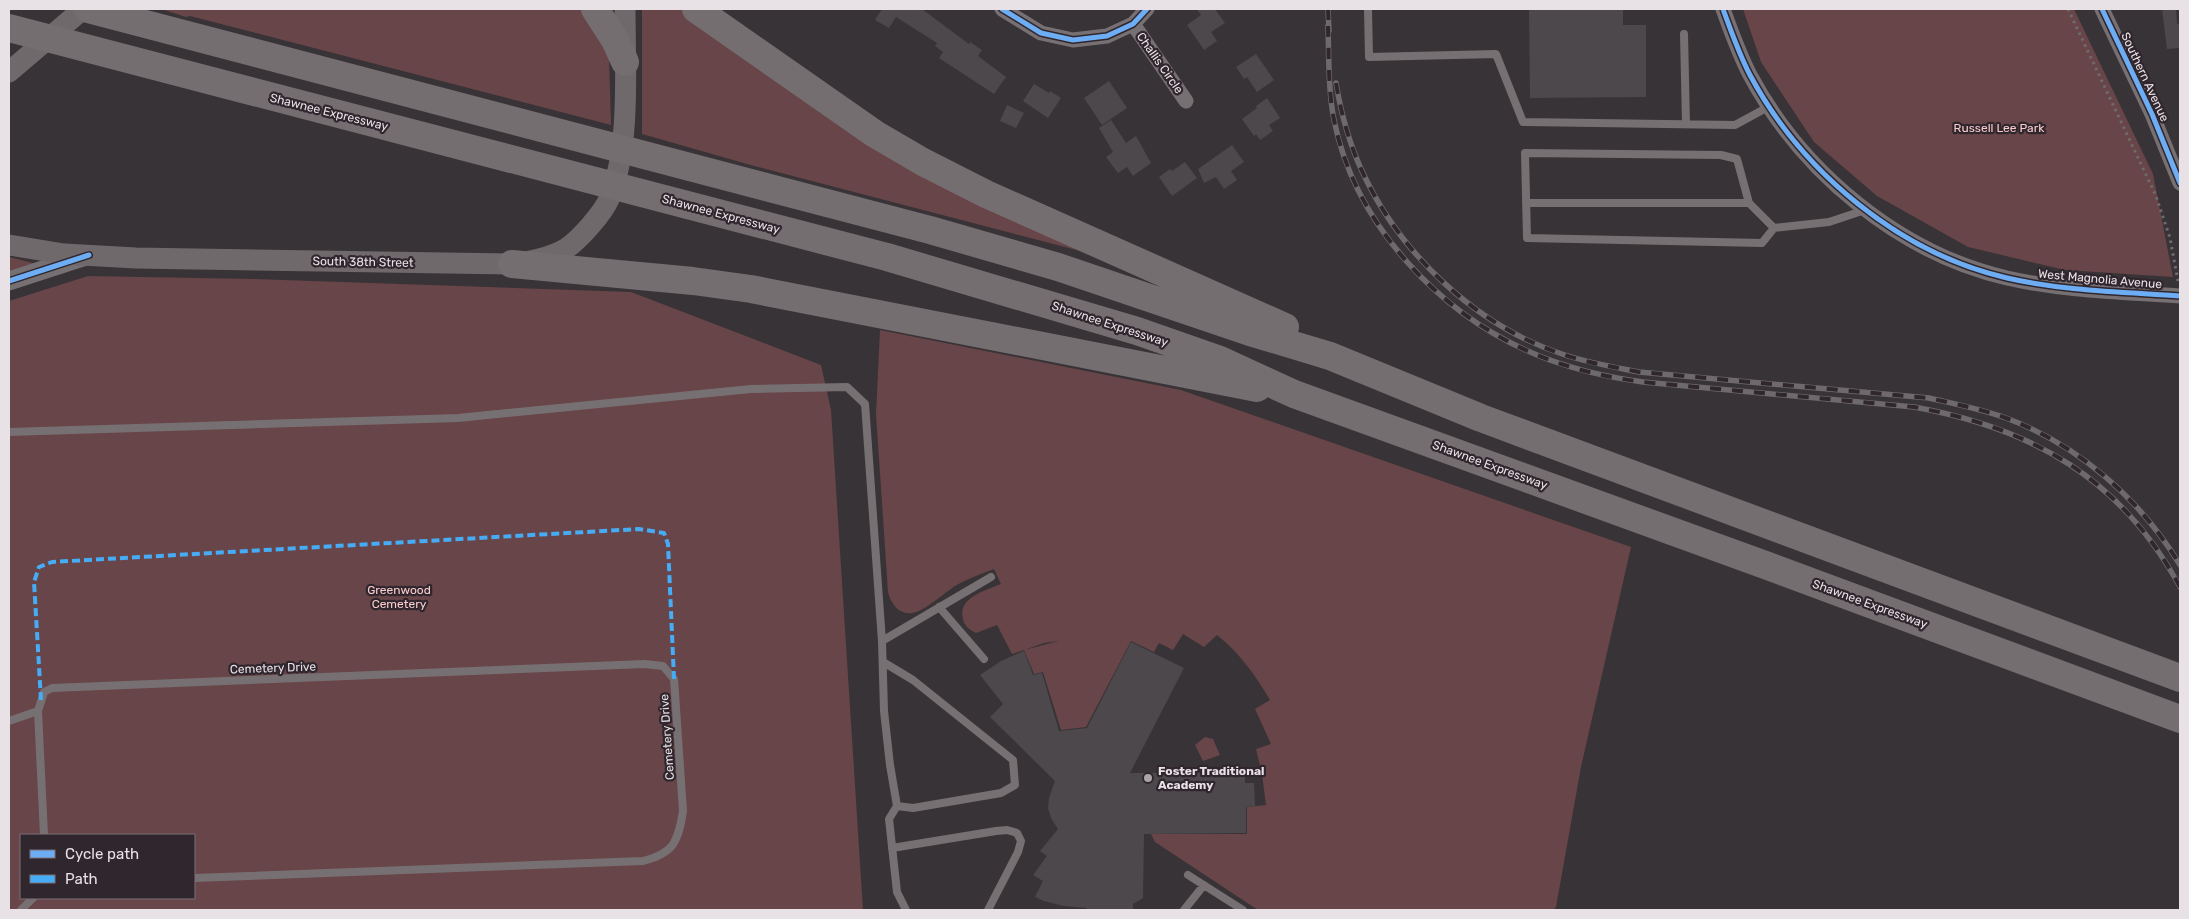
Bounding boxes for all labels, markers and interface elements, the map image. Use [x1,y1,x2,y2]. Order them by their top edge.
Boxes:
street label: Challis Circle [1134,30,1186,96]
street label: Southern Avenue [2118,30,2172,124]
street label: Shawnee Expressway [268,91,390,134]
park label: Russell Lee Park [1954,121,2045,135]
street label: Shawnee Expressway [661,192,782,237]
street label: South 38th Street [312,254,414,270]
street label: West Magnolia Avenue [2037,267,2163,291]
street label: Shawnee Expressway [1050,299,1170,350]
street label: Shawnee Expressway [1431,438,1550,492]
street label: Shawnee Expressway [1811,577,1930,631]
park label: Greenwood Cemetery [367,583,431,611]
street label: Cemetery Drive [230,659,317,676]
street label: Cemetery Drive [657,693,677,780]
place label: Foster Traditional Academy [1158,764,1264,792]
marker: Foster Traditional Academy [1142,772,1154,784]
legend [20,834,195,899]
text: Cycle path [65,845,139,863]
text: Path [65,870,98,888]

